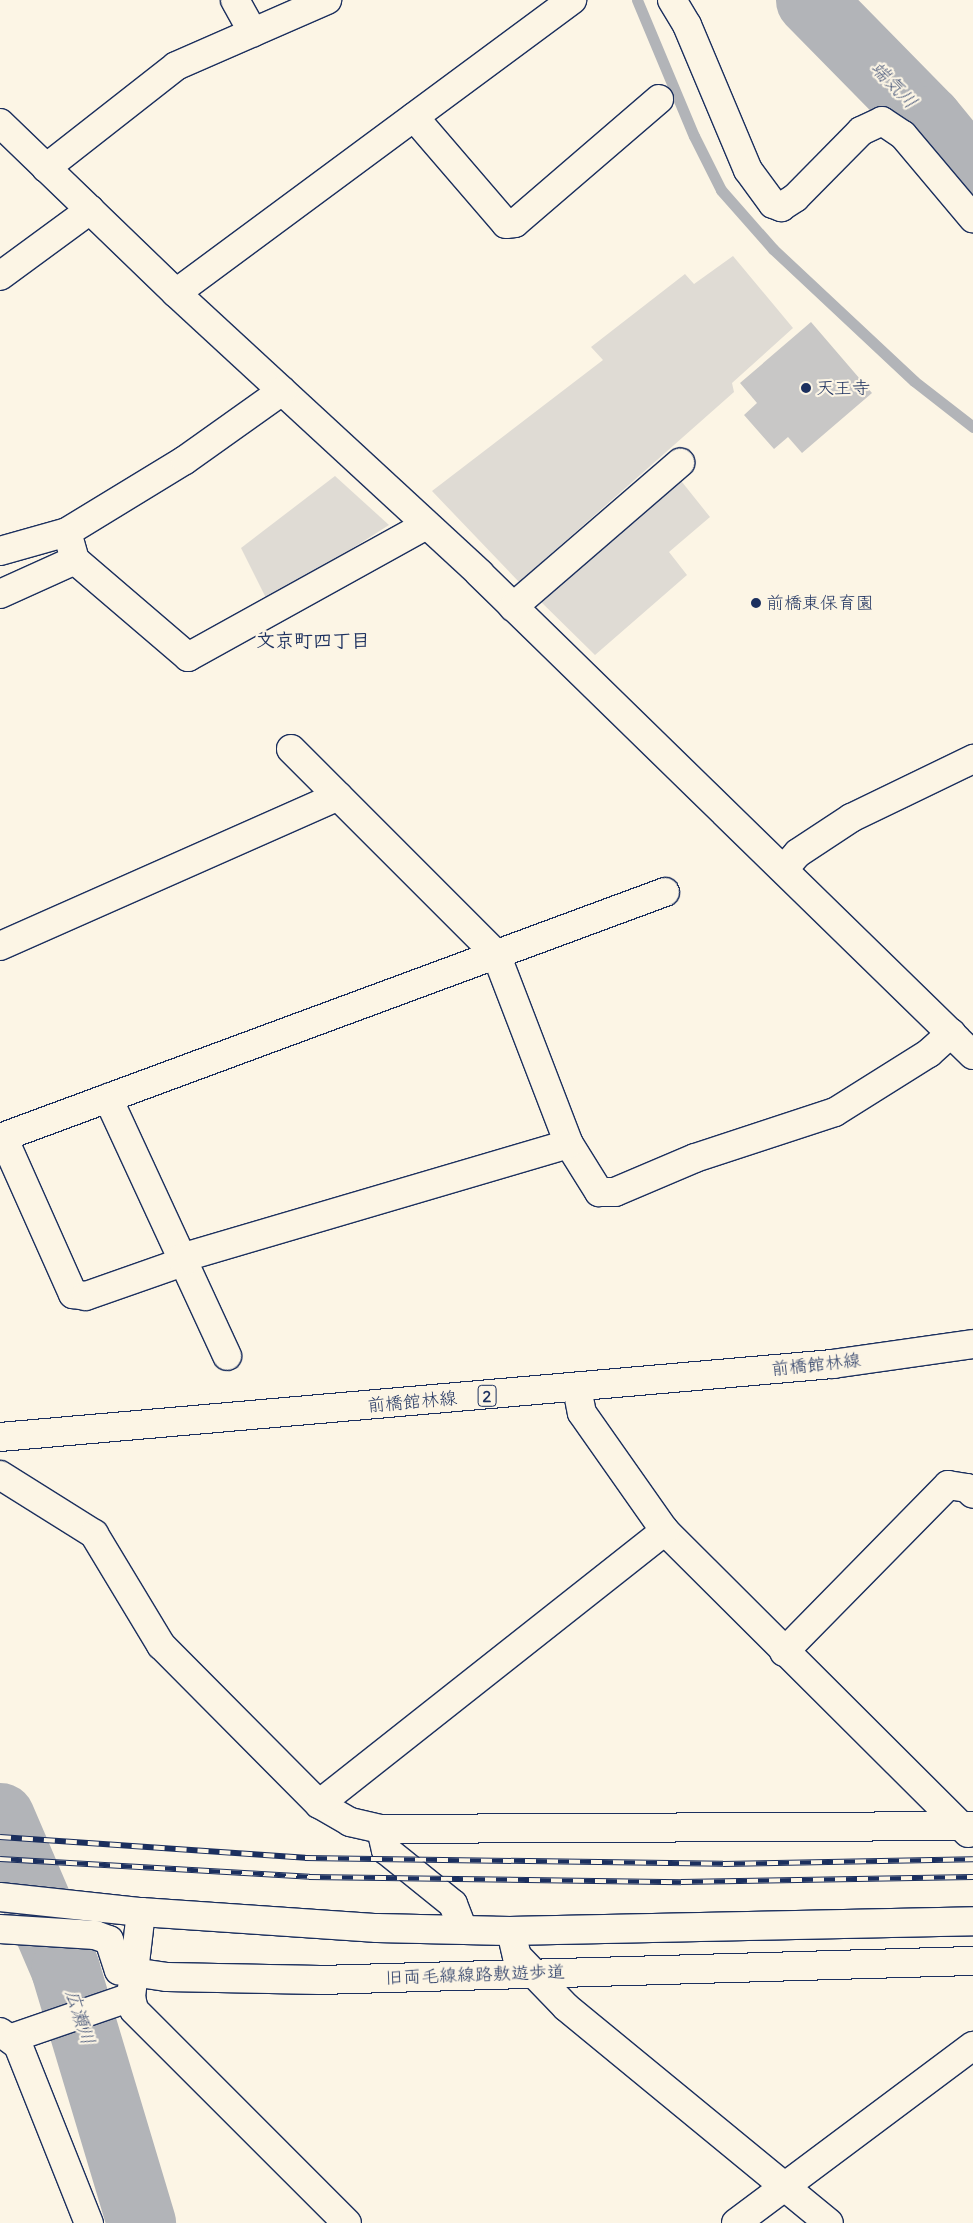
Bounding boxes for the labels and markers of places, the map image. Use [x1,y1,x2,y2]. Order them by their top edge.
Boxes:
place label: 天王寺 [816,377,870,399]
marker: 天王寺 [800,382,812,394]
place label: 前橋東保育園 [766,592,874,614]
marker: 前橋東保育園 [750,597,762,609]

